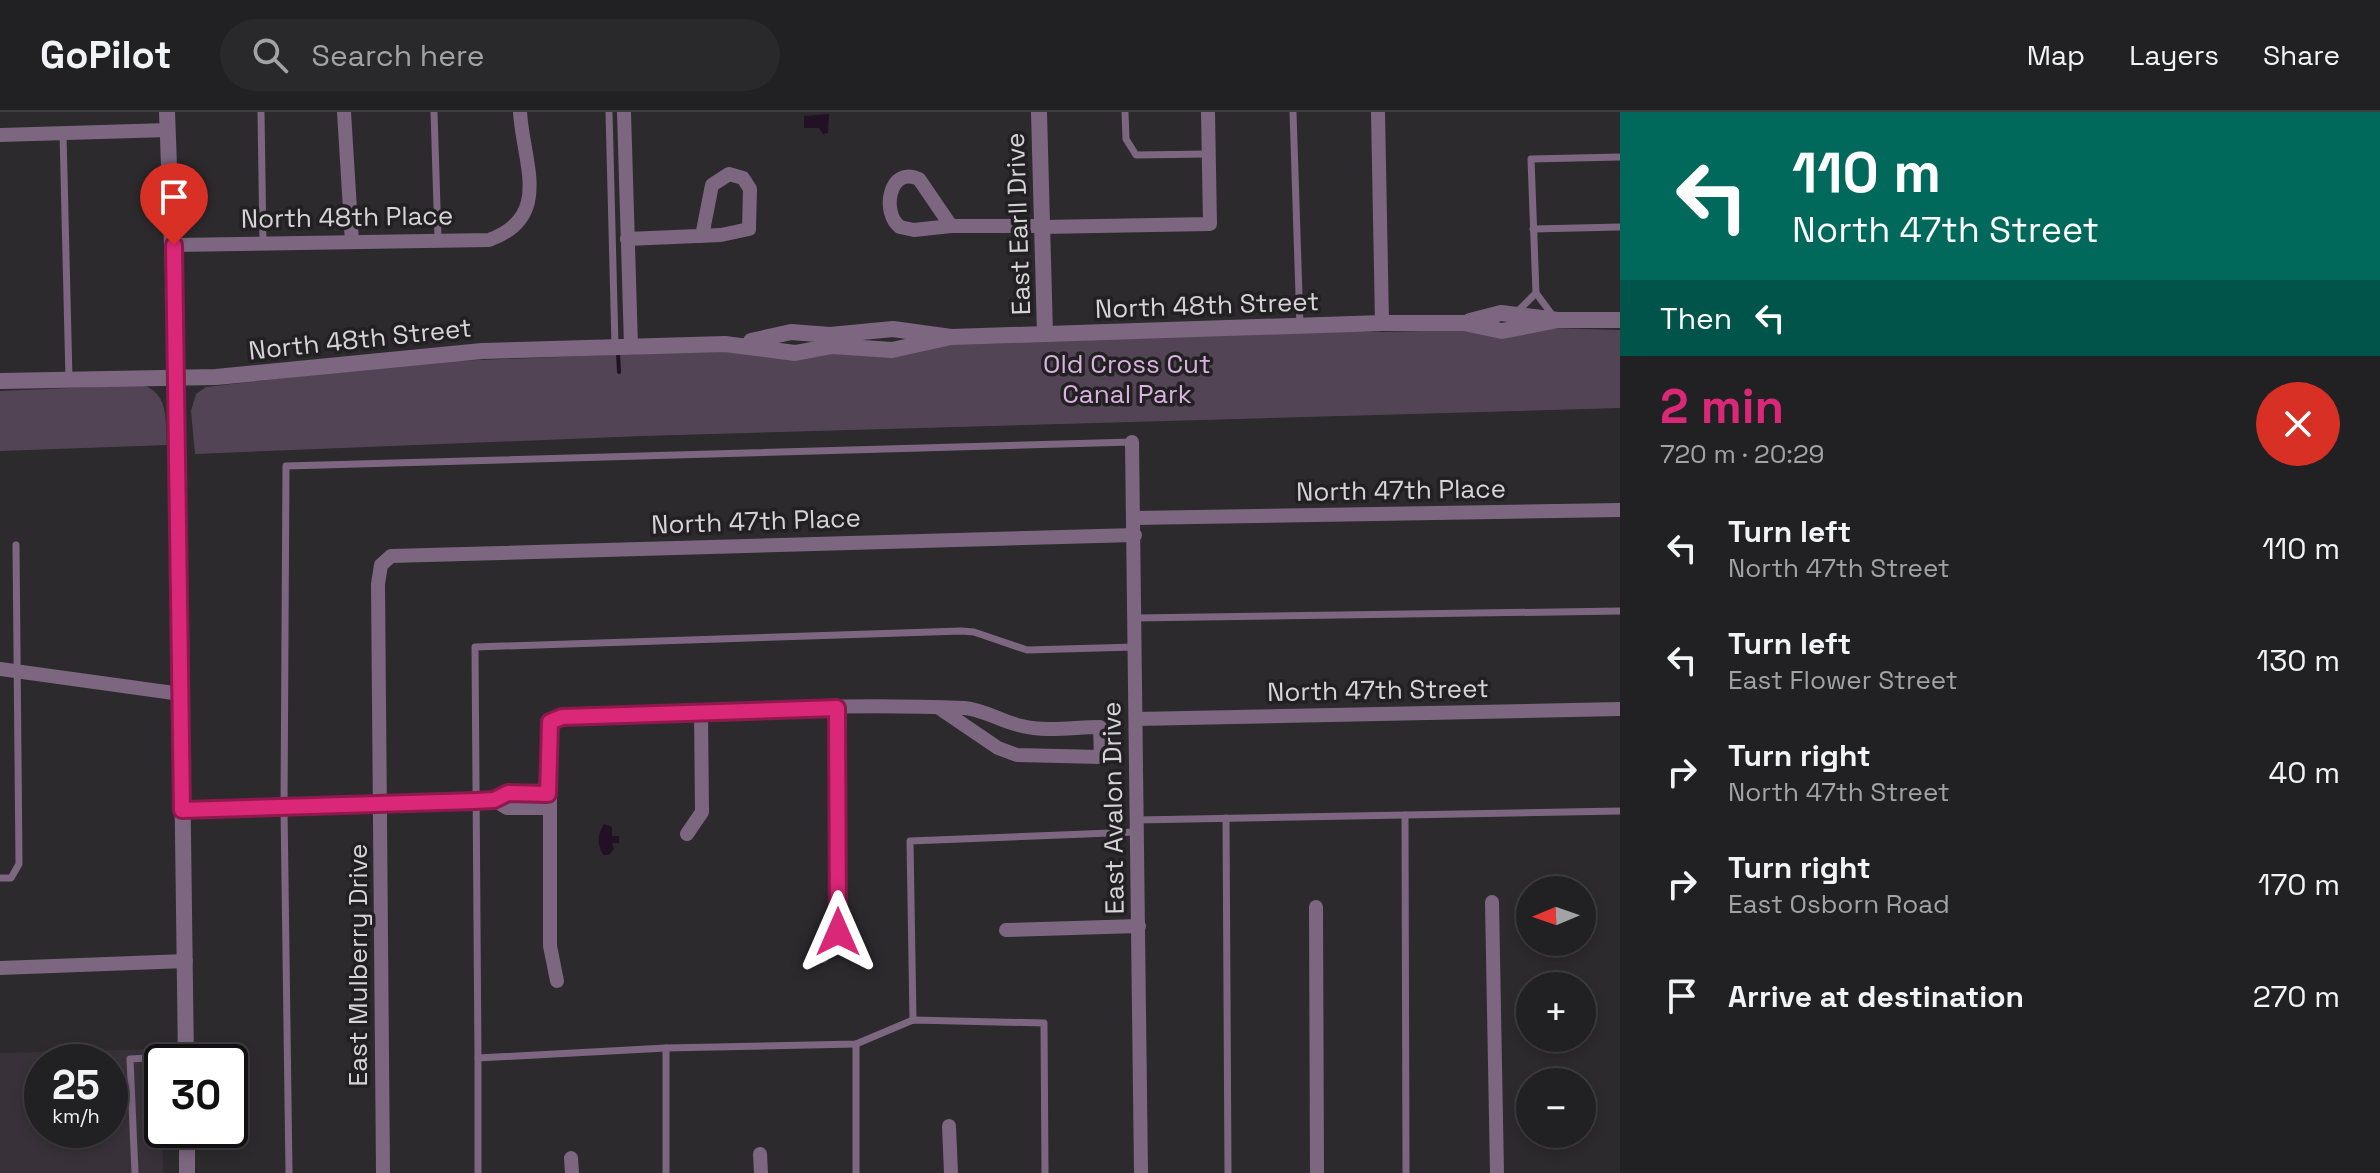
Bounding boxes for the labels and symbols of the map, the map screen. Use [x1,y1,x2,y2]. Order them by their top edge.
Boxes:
street label: East Earll Drive [998,132,1038,316]
pin [140,163,208,245]
street label: North 48th Place [241,198,453,236]
street label: North 48th Street [1094,284,1320,326]
street label: North 48th Street [247,310,473,368]
park label: Old Cross Cut Canal Park [1043,347,1211,411]
street label: North 47th Place [1296,471,1506,509]
street label: North 47th Place [651,500,861,542]
street label: North 47th Street [1267,671,1489,709]
street label: East Avalon Drive [1094,701,1132,915]
street label: East Mulberry Drive [341,844,375,1086]
north arrow [1516,876,1596,956]
position arrow [796,890,880,974]
speed limit sign: 30 [144,1044,248,1148]

